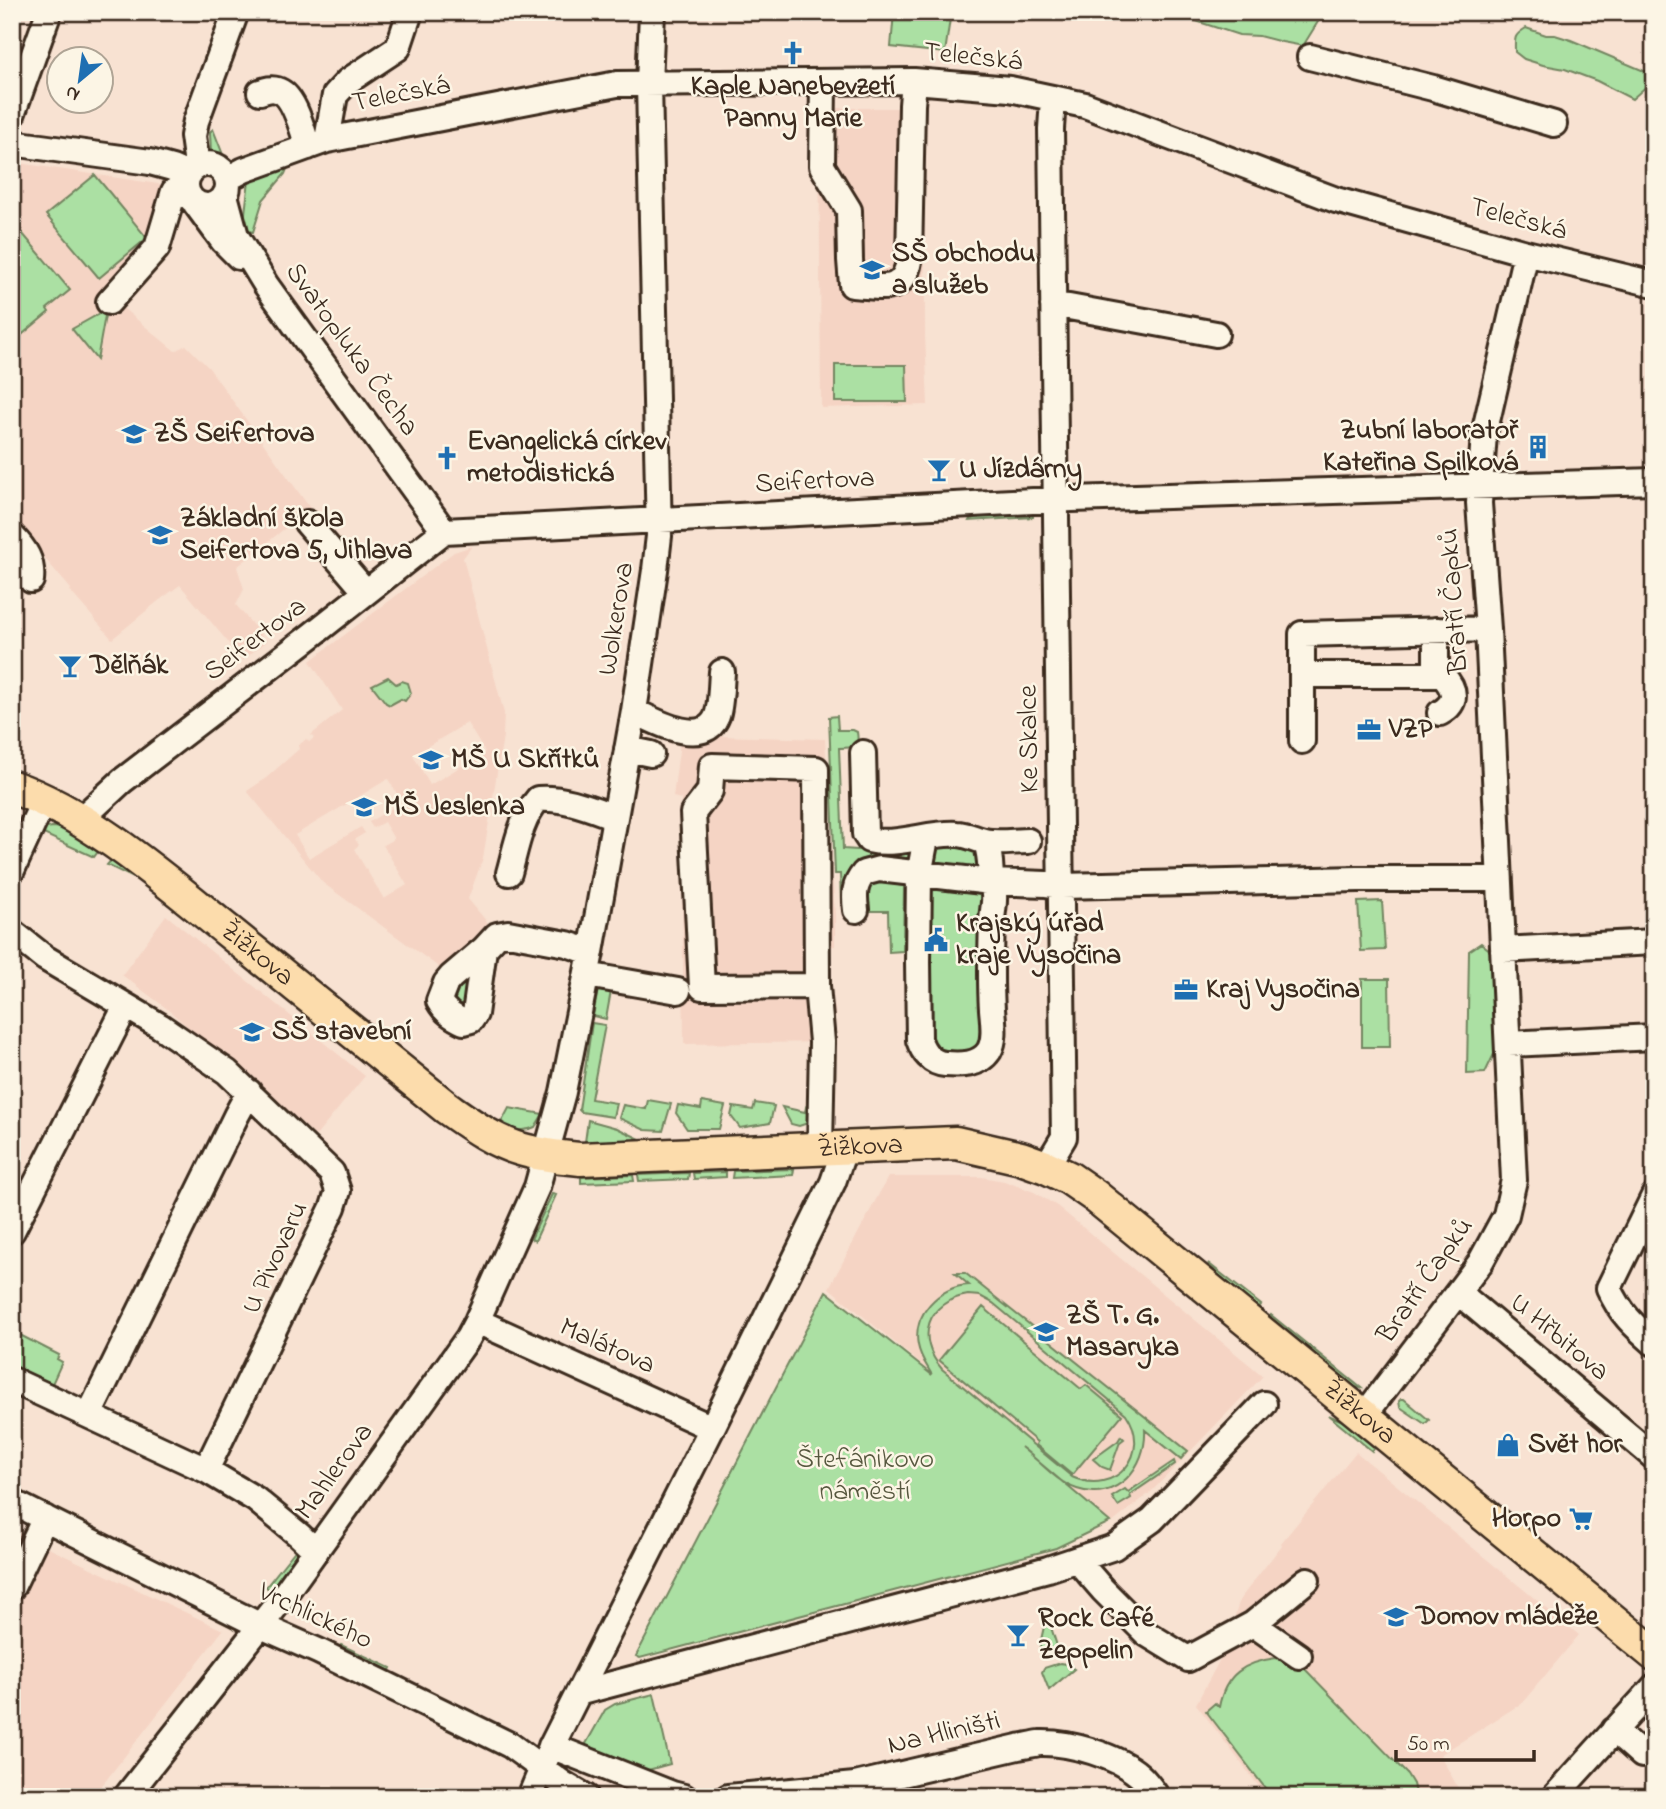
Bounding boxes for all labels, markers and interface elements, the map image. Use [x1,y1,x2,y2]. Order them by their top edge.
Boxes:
street label: Telečská [922,32,1024,84]
church icon: Kaple Nanebevzetí Panny Marie [779,39,807,67]
north arrow [46,46,116,116]
street label: Telečská [349,65,453,125]
place label: Kaple Nanebevzetí Panny Marie [691,67,895,140]
text: N [61,78,85,108]
street label: Telečská [1465,187,1571,253]
place label: SŠ obchodu a služeb [892,234,1035,307]
street label: Svatopluka Čecha [274,255,428,445]
school or university icon: SŠ obchodu a služeb [858,256,886,284]
place label: Zubní laboratoř Kateřina Spilková [1323,411,1519,484]
place label: ZŠ Seifertova [154,414,315,455]
school or university icon: ZŠ Seifertova [120,420,148,448]
place label: Evangelická církev metodistická [467,422,667,495]
building icon: Zubní laboratoř Kateřina Spilková [1524,433,1552,461]
church icon: Evangelická církev metodistická [433,444,461,472]
place label: U Jízdárny [959,450,1082,491]
bar icon: U Jízdárny [925,456,953,484]
street label: Seifertova [754,458,876,506]
place label: Základní škola Seifertova 5, Jihlava [180,499,412,572]
school or university icon: Základní škola Seifertova 5, Jihlava [146,521,174,549]
street label: Bratří Čapků [1429,527,1481,676]
street label: Wolkerova [588,559,646,679]
street label: Seifertova [196,588,316,692]
place label: Dělňák [88,646,169,687]
bar icon: Dělňák [56,652,84,680]
street label: Ke Skalce [1009,684,1051,793]
place label: VZP [1388,710,1433,751]
office icon: VZP [1355,716,1383,744]
place label: MŠ U Skřítků [451,740,599,781]
school or university icon: MŠ U Skřítků [417,746,445,774]
place label: MŠ Jeslenka [384,787,525,828]
school or university icon: MŠ Jeslenka [350,793,378,821]
place label: Krajský úřad kraje Vysočina [956,904,1121,977]
street label: Žižkova [211,912,303,997]
public building icon: Krajský úřad kraje Vysočina [922,926,950,954]
place label: Kraj Vysočina [1206,970,1360,1011]
office icon: Kraj Vysočina [1172,976,1200,1004]
place label: SŠ stavební [272,1012,412,1053]
school or university icon: SŠ stavební [238,1018,266,1046]
street label: Žižkova [817,1125,904,1169]
street label: U Pivovaru [232,1195,320,1321]
street label: Bratří Čapků [1367,1210,1485,1353]
street label: U Hřbitova [1500,1284,1618,1392]
place label: ZŠ T. G. Masaryka [1066,1296,1179,1369]
street label: Malátova [553,1308,661,1386]
school or university icon: ZŠ T. G. Masaryka [1032,1318,1060,1346]
street label: Žižkova [1313,1370,1405,1456]
street label: Mahlerova [286,1415,384,1529]
place label: Svět hor [1528,1425,1624,1466]
shop icon: Svět hor [1494,1431,1522,1459]
park label: Štefánikovo náměstí [796,1440,934,1513]
place label: Horpo [1492,1499,1561,1540]
supermarket icon: Horpo [1567,1505,1595,1533]
street label: Vrchlického [250,1572,379,1661]
place label: Domov mládeže [1414,1597,1600,1638]
place label: Rock Café Zeppelin [1038,1599,1156,1672]
school or university icon: Domov mládeže [1382,1603,1410,1631]
bar icon: Rock Café Zeppelin [1004,1621,1032,1649]
street label: Na Hliništi [884,1701,1004,1767]
scale bar [1396,1718,1535,1762]
text: 50 m [1407,1730,1450,1760]

